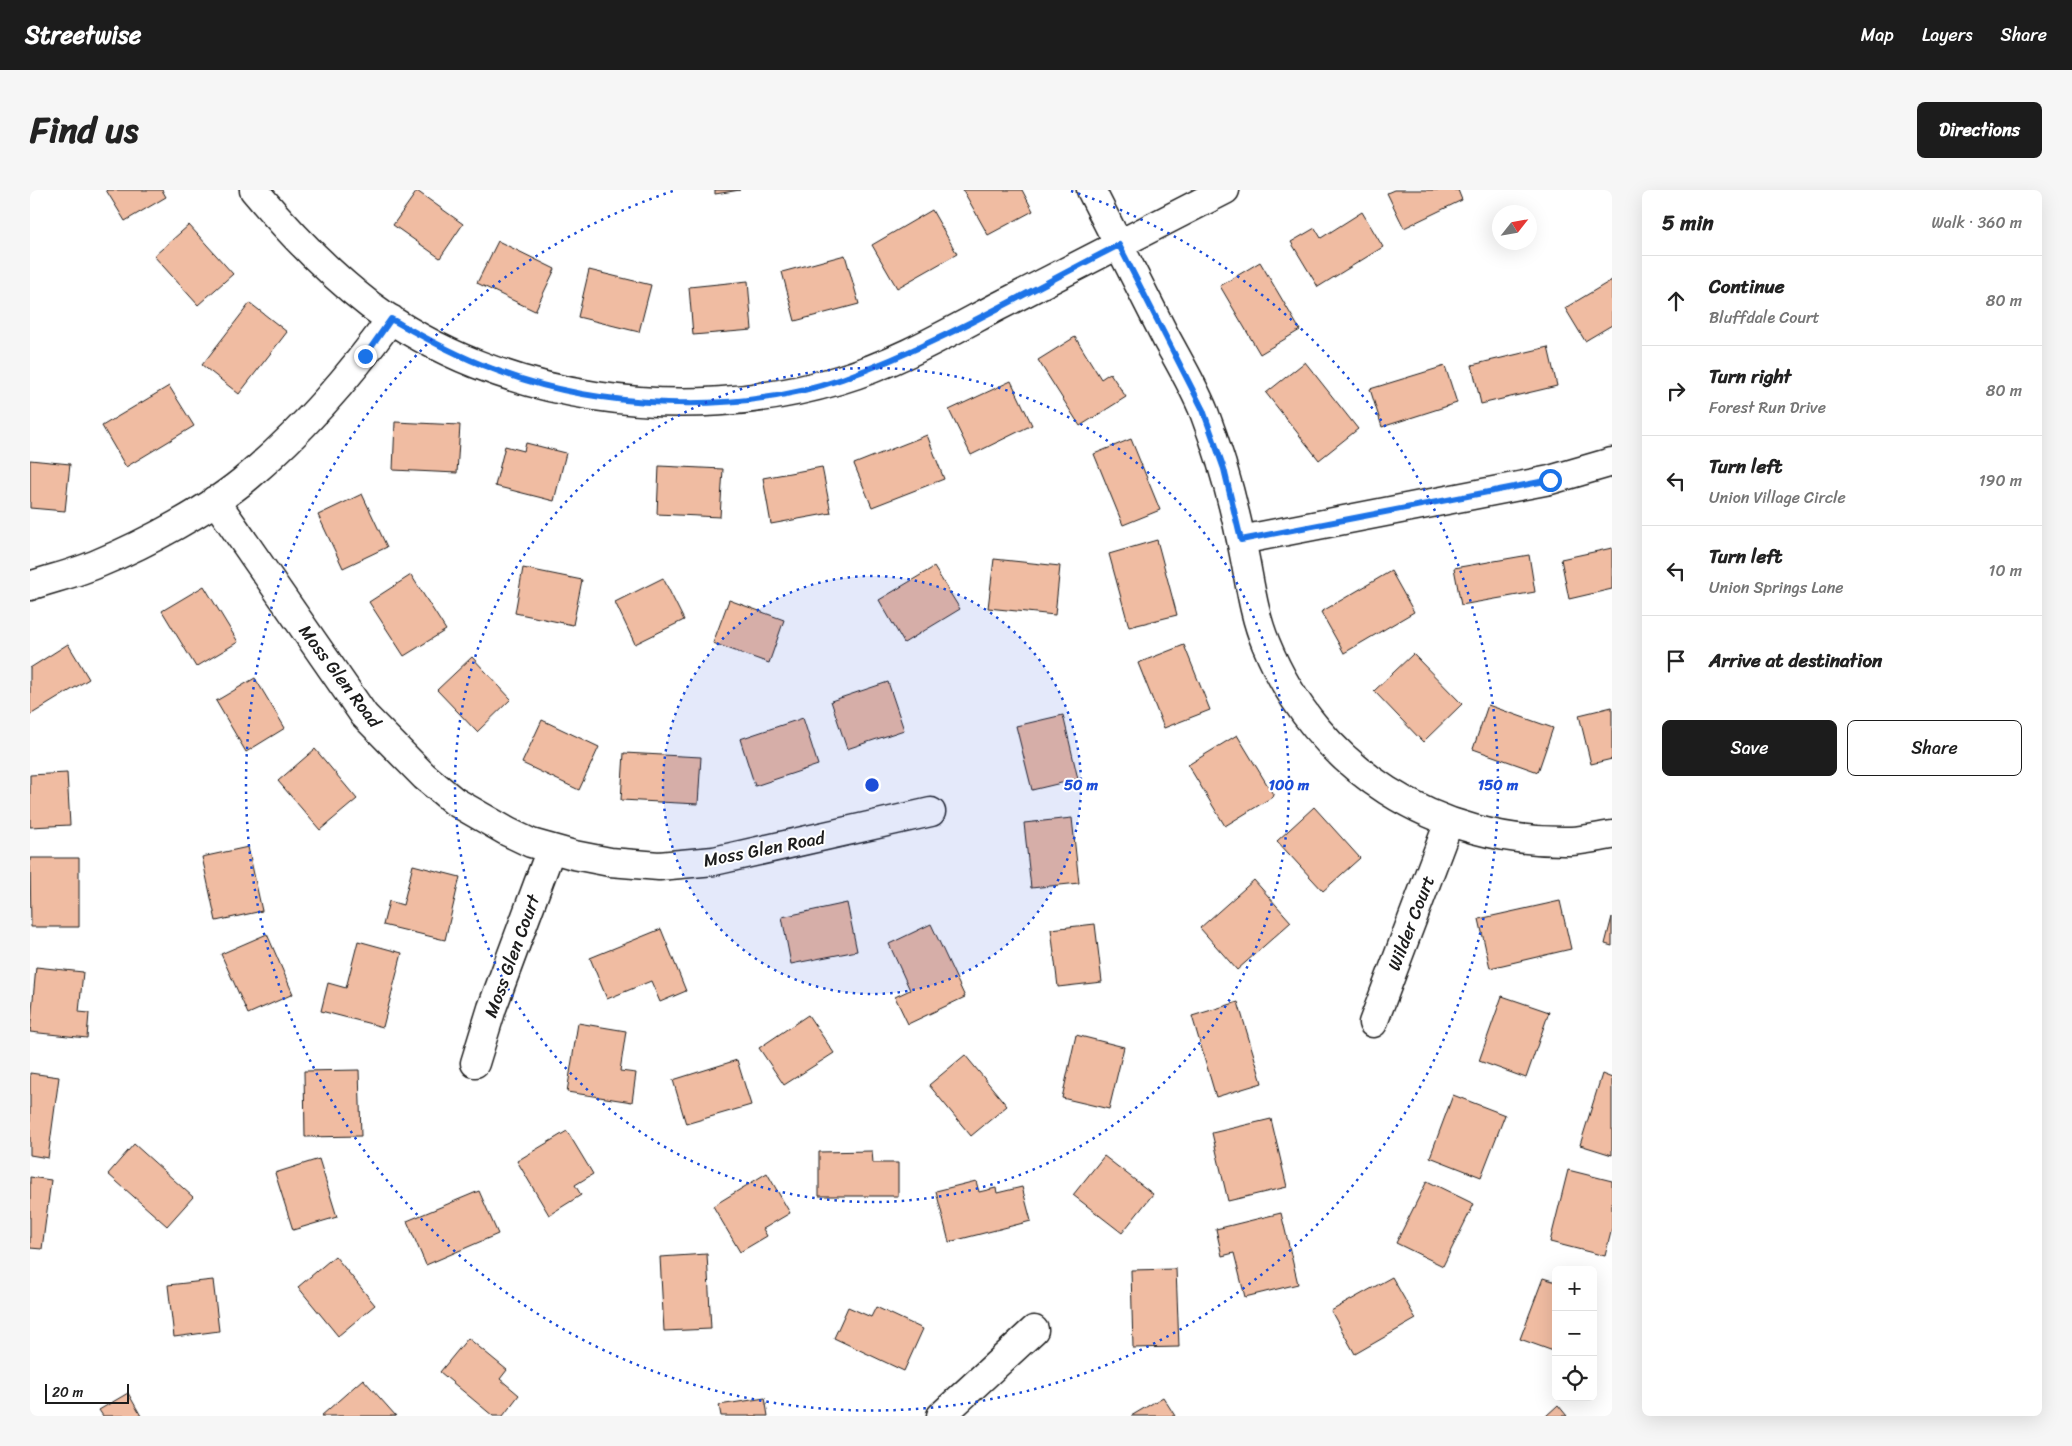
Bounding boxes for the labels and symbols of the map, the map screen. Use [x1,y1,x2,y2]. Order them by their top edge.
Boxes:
north arrow [1492,205,1537,250]
route end [354,345,377,368]
route start [1539,469,1562,492]
street label: Moss Glen Road [290,617,391,736]
text: 50 m [1064,772,1099,798]
text: 100 m [1269,772,1310,798]
text: 150 m [1478,772,1519,798]
centre of rings [863,776,881,794]
street label: Moss Glen Road [700,821,829,876]
street label: Wilder Court [1378,871,1444,975]
street label: Moss Glen Court [475,889,549,1022]
scale bar [45,1381,129,1404]

